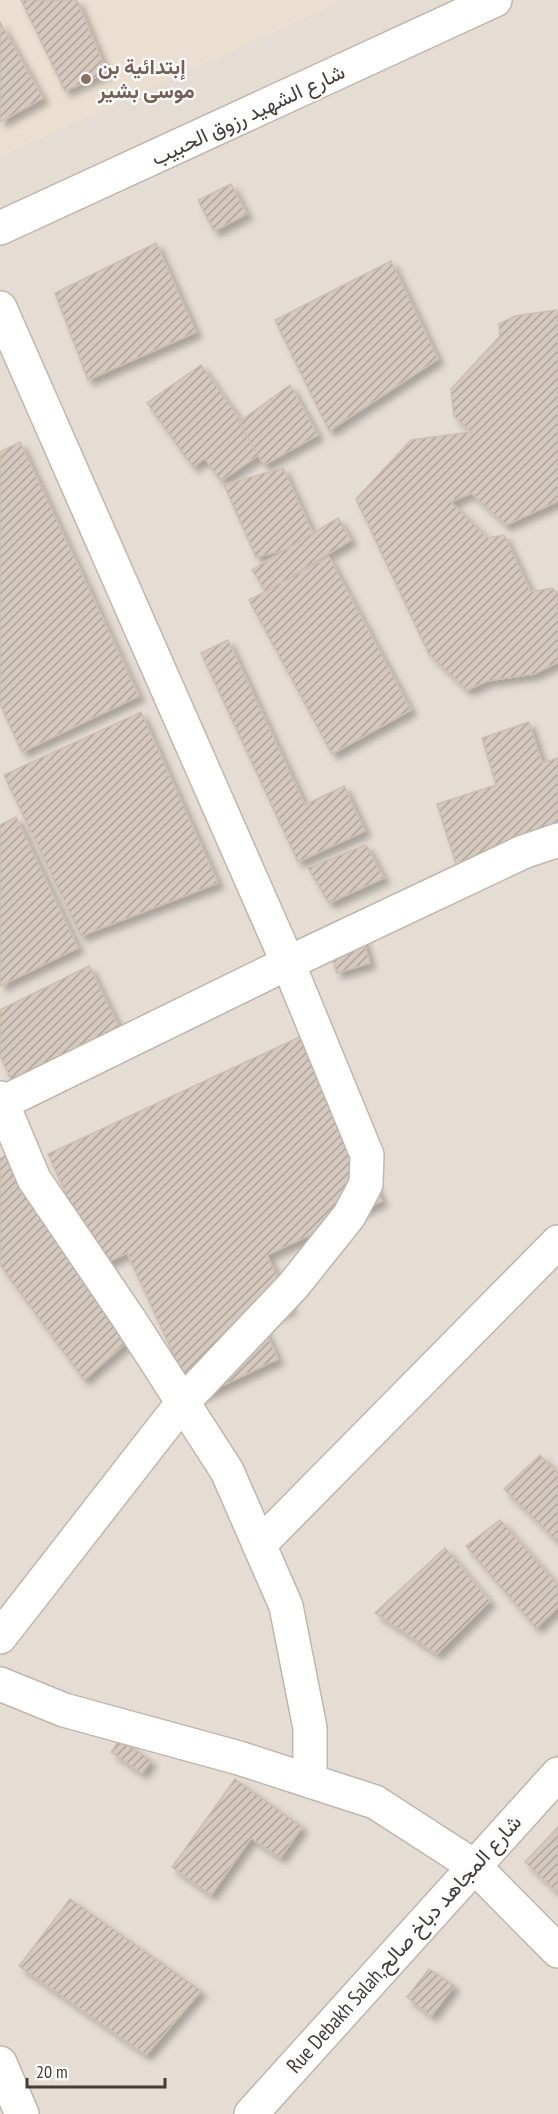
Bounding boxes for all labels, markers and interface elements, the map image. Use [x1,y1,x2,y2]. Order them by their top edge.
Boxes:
place label: إبتدائية بن موسى بشير [97,53,195,104]
street label: شارع الشهيد رزوق الحبيب [147,58,349,172]
marker: إبتدائية بن موسى بشير [79,72,93,86]
street label: Rue Debakh Salah,شارع المجاهد دباخ صالح [280,1809,528,2079]
scale bar [27,2051,165,2089]
text: 20 m [36,2060,68,2083]

